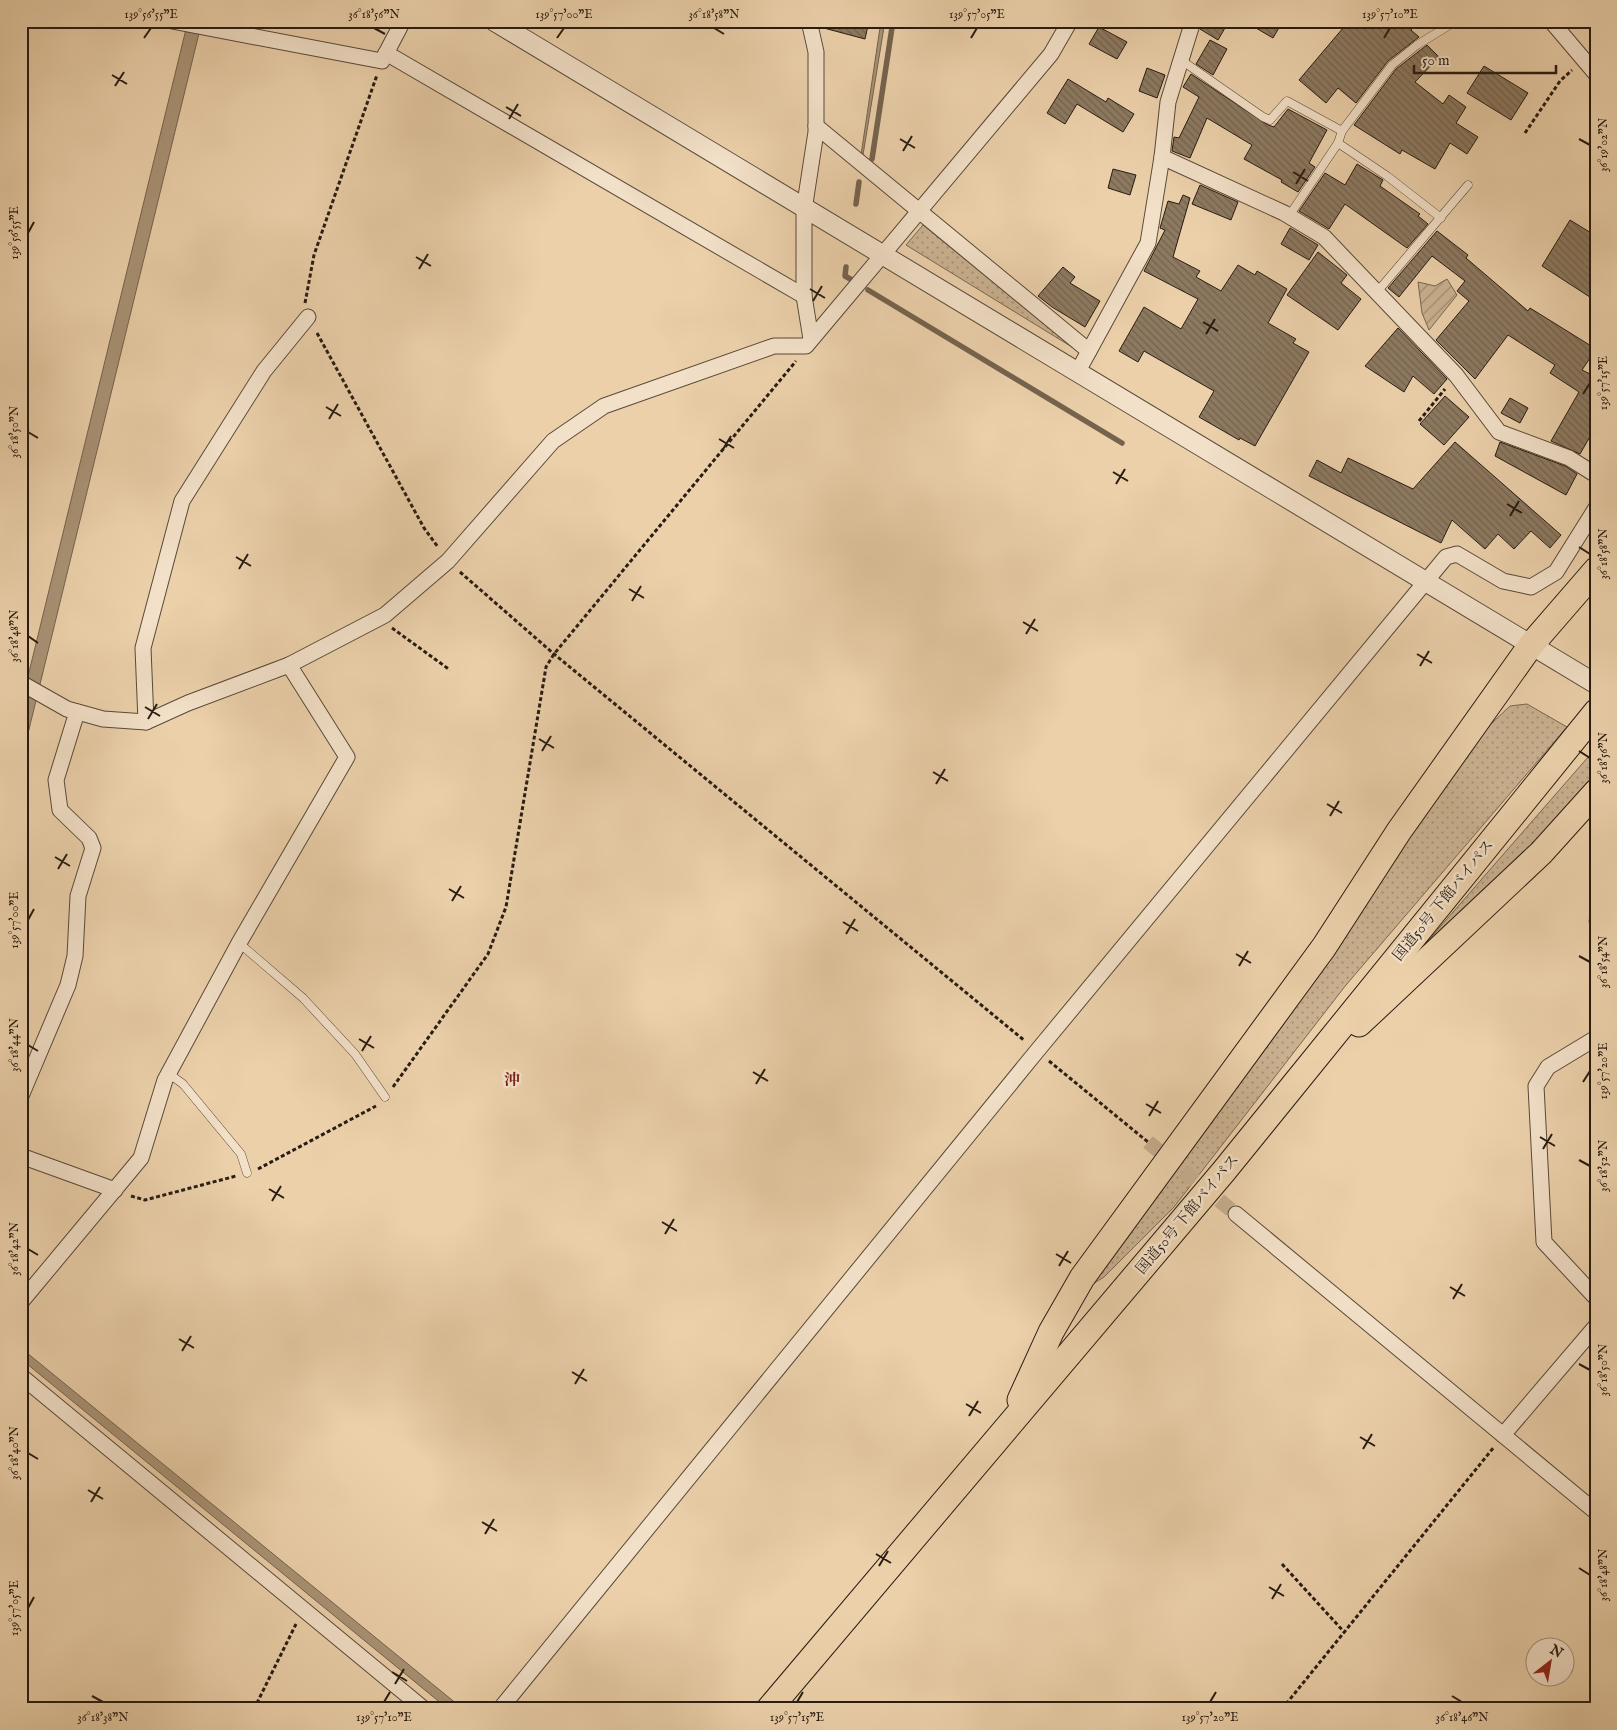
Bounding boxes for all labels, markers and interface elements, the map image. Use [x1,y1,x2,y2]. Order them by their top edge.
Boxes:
text: 139°56'55"E [124,7,178,22]
text: 36°18'56"N [348,7,400,22]
text: 139°57'00"E [535,7,593,22]
text: 36°18'58"N [688,7,740,22]
text: 139°57'05"E [949,7,1005,22]
text: 139°57'10"E [1362,7,1418,22]
scale bar [1414,42,1557,74]
text: 50 m [1422,51,1450,70]
text: 36°19'02"N [1596,117,1611,172]
text: 139°56'55"E [7,206,22,260]
text: 139°57'15"E [1596,356,1611,410]
text: 36°18'50"N [7,405,22,458]
text: 36°18'58"N [1596,528,1611,580]
text: 36°18'48"N [7,609,22,662]
text: 36°18'56"N [1596,732,1611,784]
street label: 国道50号 下館バイパス [1389,836,1498,965]
text: 139°57'00"E [7,891,22,949]
text: 36°18'54"N [1596,935,1611,988]
text: 36°18'44"N [7,1017,22,1072]
text: 139°57'20"E [1596,1042,1611,1100]
district label: 沖 [504,1071,520,1091]
text: 36°18'52"N [1596,1139,1611,1192]
street label: 国道50号 下館バイパス [1132,1150,1243,1278]
text: 36°18'42"N [7,1222,22,1276]
text: 36°18'50"N [1596,1343,1611,1396]
text: 36°18'40"N [7,1425,22,1480]
text: 36°18'48"N [1596,1548,1611,1601]
text: 139°57'05"E [7,1580,22,1636]
north arrow [1524,1638,1574,1688]
text: N [1545,1640,1566,1663]
text: 36°18'38"N [77,1710,129,1725]
text: 139°57'10"E [356,1710,412,1725]
text: 139°57'15"E [770,1710,824,1725]
text: 139°57'20"E [1181,1710,1239,1725]
text: 36°18'46"N [1435,1710,1489,1725]

